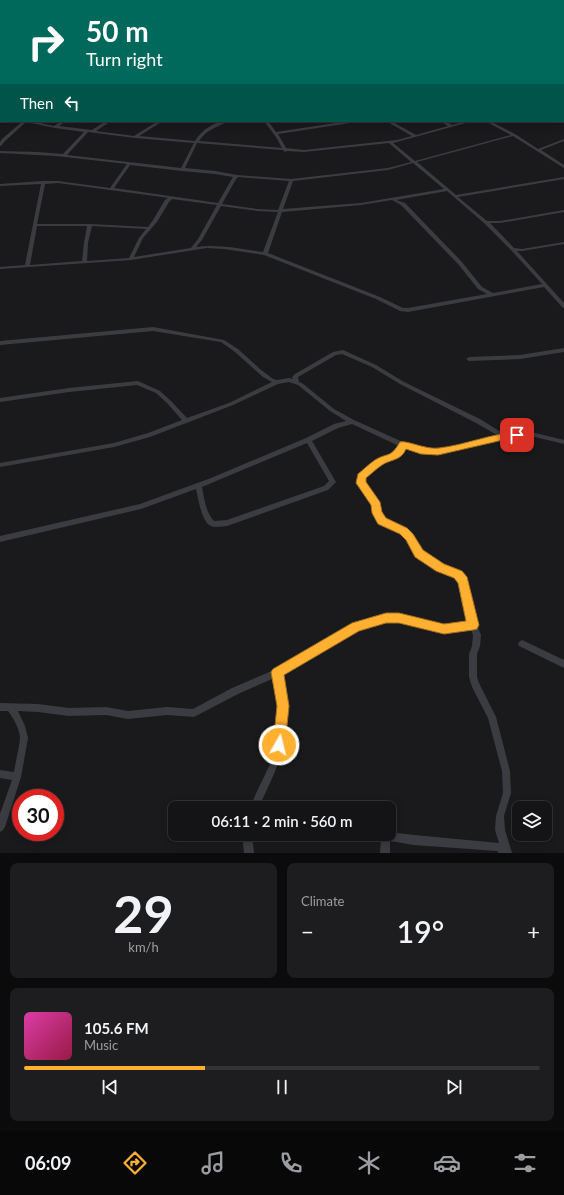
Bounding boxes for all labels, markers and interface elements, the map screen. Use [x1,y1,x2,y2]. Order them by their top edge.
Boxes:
text: 50 m [86,14,149,48]
icon: right [20,16,72,68]
text: Turn right [86,48,163,70]
icon: left [61,92,83,114]
text: Then [20,94,53,112]
pin [500,418,534,452]
icon: arrive [506,424,528,446]
position arrow [258,724,300,766]
speed limit sign: 30 [12,789,64,841]
map controls [512,801,552,841]
button: layers [512,801,552,841]
text: 06:11 · 2 min · 560 m [212,812,352,830]
text: 29 [113,882,174,944]
text: Climate [301,893,344,909]
text: 19° [397,913,444,949]
text: − [301,918,314,945]
text: + [527,918,540,945]
text: km/h [128,939,159,955]
text: 105.6 FM [84,1019,149,1037]
text: Music [84,1037,118,1053]
icon: previous [99,1076,121,1098]
icon: pause [271,1076,293,1098]
icon: next [443,1076,465,1098]
icon: directions [121,1149,149,1177]
icon: music [199,1149,227,1177]
icon: phone [277,1149,305,1177]
icon: climate [355,1149,383,1177]
icon: car [433,1149,461,1177]
icon: filters [511,1149,539,1177]
text: 06:09 [25,1152,71,1174]

